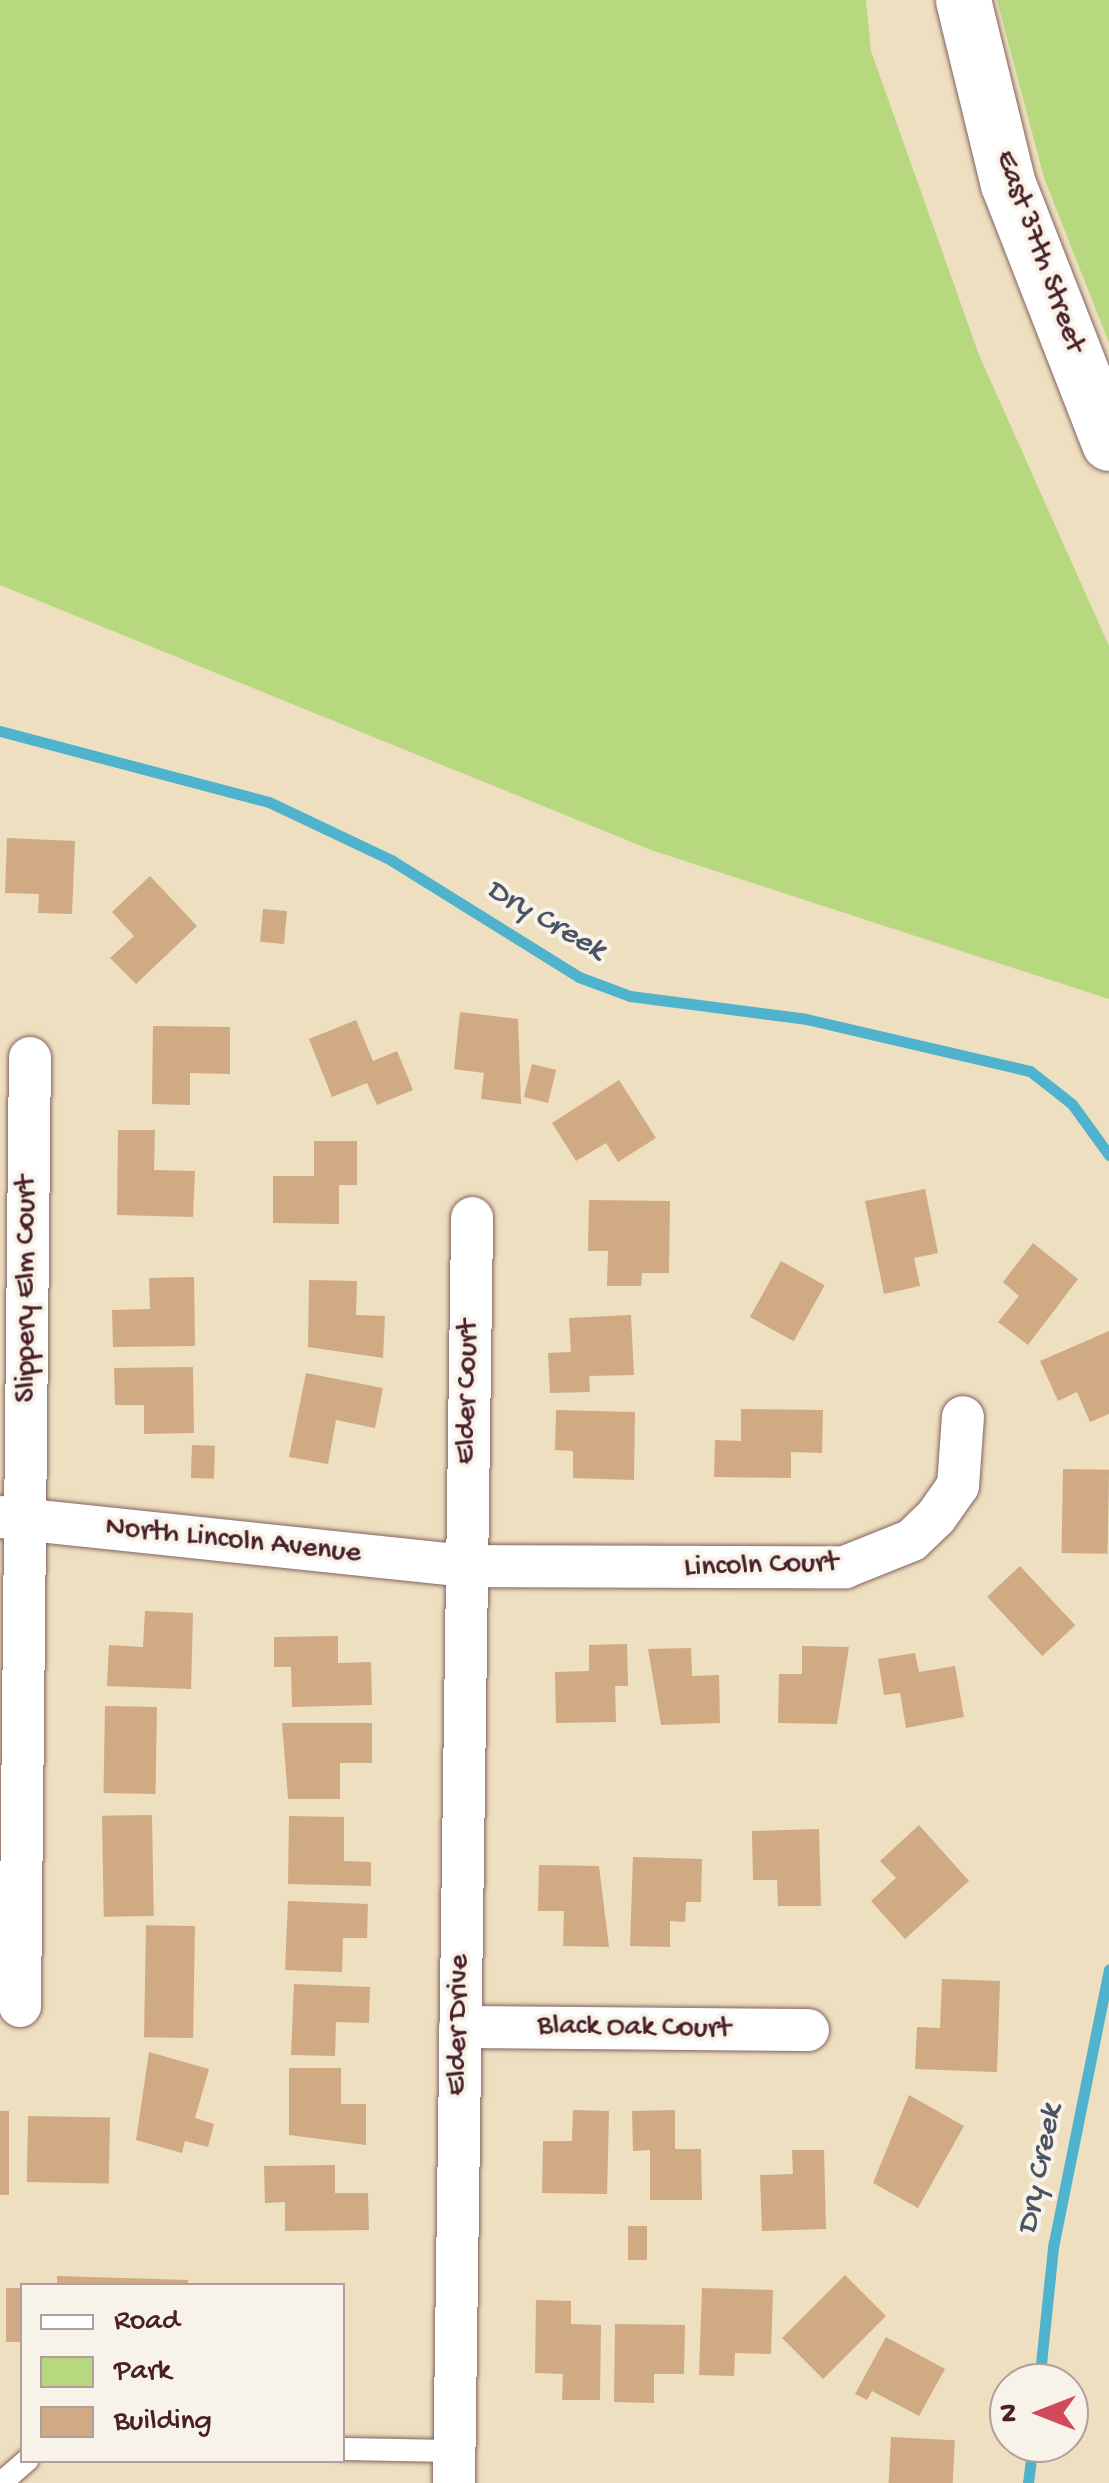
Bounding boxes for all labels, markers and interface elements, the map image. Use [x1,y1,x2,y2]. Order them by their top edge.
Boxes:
street label: East 37th Street [985,146,1091,358]
water label: Dry Creek [478,872,612,970]
street label: Slippery Elm Court [10,1175,46,1403]
street label: Elder Court [450,1319,488,1465]
street label: North Lincoln Avenue [103,1511,363,1573]
street label: Lincoln Court [683,1546,839,1588]
street label: Elder Drive [441,1954,479,2096]
street label: Black Oak Court [537,2009,731,2049]
water label: Dry Creek [1010,2102,1072,2238]
legend [20,2283,345,2463]
text: Road [114,2305,180,2340]
text: Park [114,2355,171,2390]
north arrow [989,2363,1089,2463]
text: N [994,2404,1027,2422]
text: Building [114,2405,212,2440]

